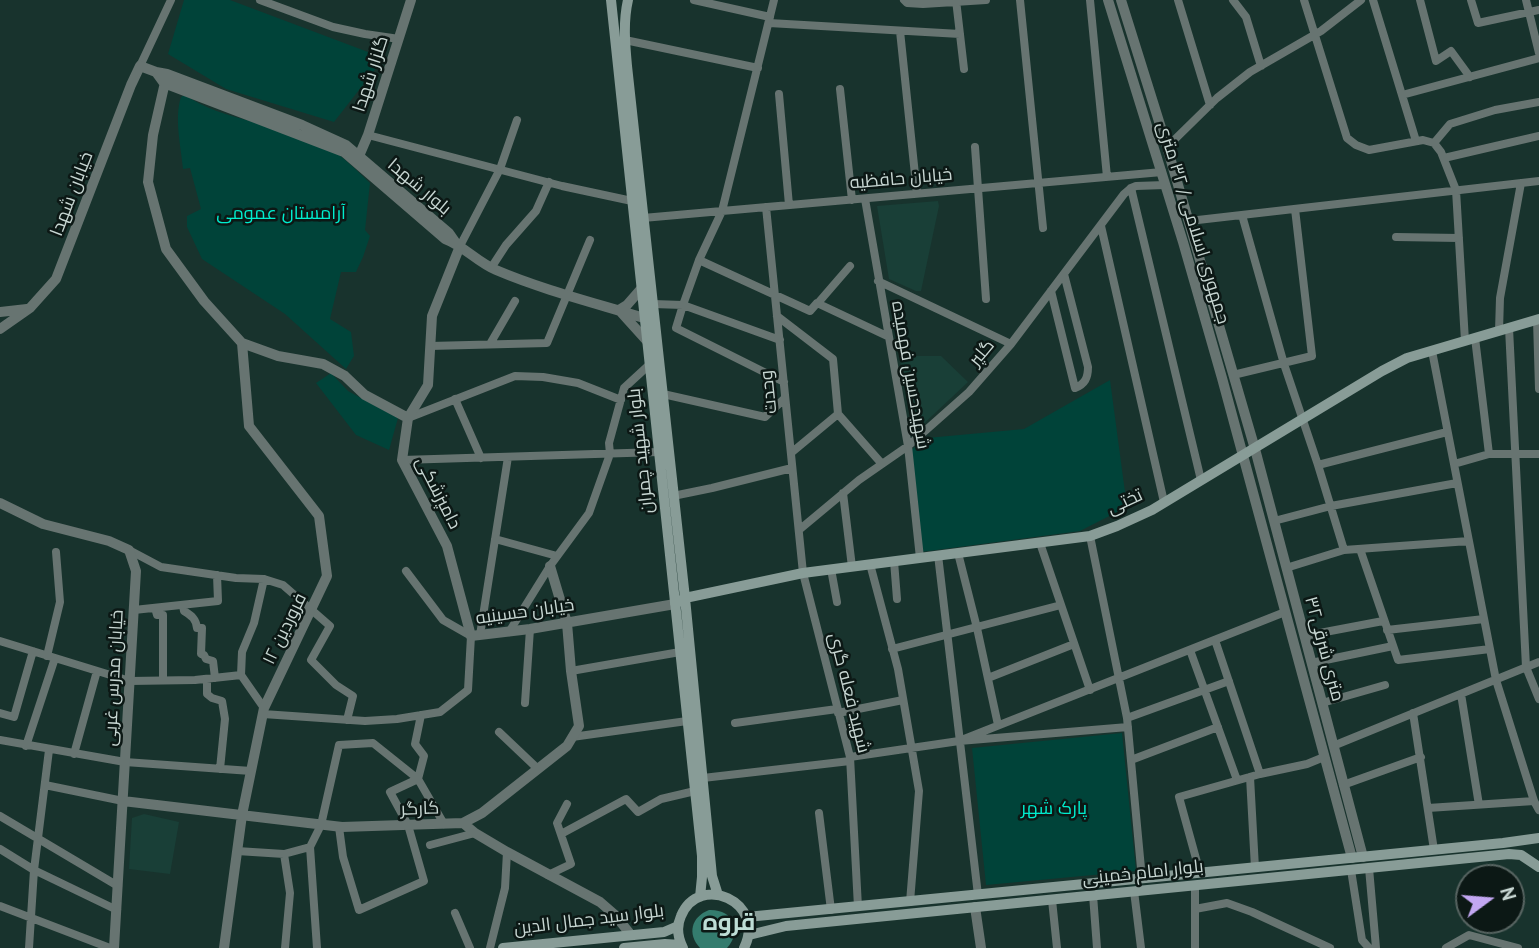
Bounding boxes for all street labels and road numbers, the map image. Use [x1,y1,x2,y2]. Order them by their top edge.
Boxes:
street label: گلزار شهدا [349,33,393,115]
street label: جمهوری اسلامی / ۳۲ متری [1152,119,1234,327]
street label: خیابان شهدا [46,149,98,239]
street label: بلوار شهدا [383,154,455,220]
street label: خیابان حافظیه [849,164,953,194]
street label: شهیدحسین فهمیده [886,299,934,451]
street label: گلپر [965,335,999,371]
street label: وحدت [756,369,782,415]
street label: بلوار شهید چمران [624,387,658,515]
street label: دامپزشکی [411,453,465,533]
street label: تختی [1104,484,1146,520]
street label: ۱۲ فروردین [258,590,312,668]
street label: خیابان حسینیه [474,594,576,630]
street label: متری شرقی۳۲ [1300,594,1348,704]
street label: خیابان مدرس غربی [100,609,128,747]
street label: شهید فعله گری [824,631,874,755]
street label: کارگر [400,798,440,820]
street label: بلوار امام خمینی [1081,856,1205,890]
street label: بلوار سید جمال الدین [513,900,665,940]

